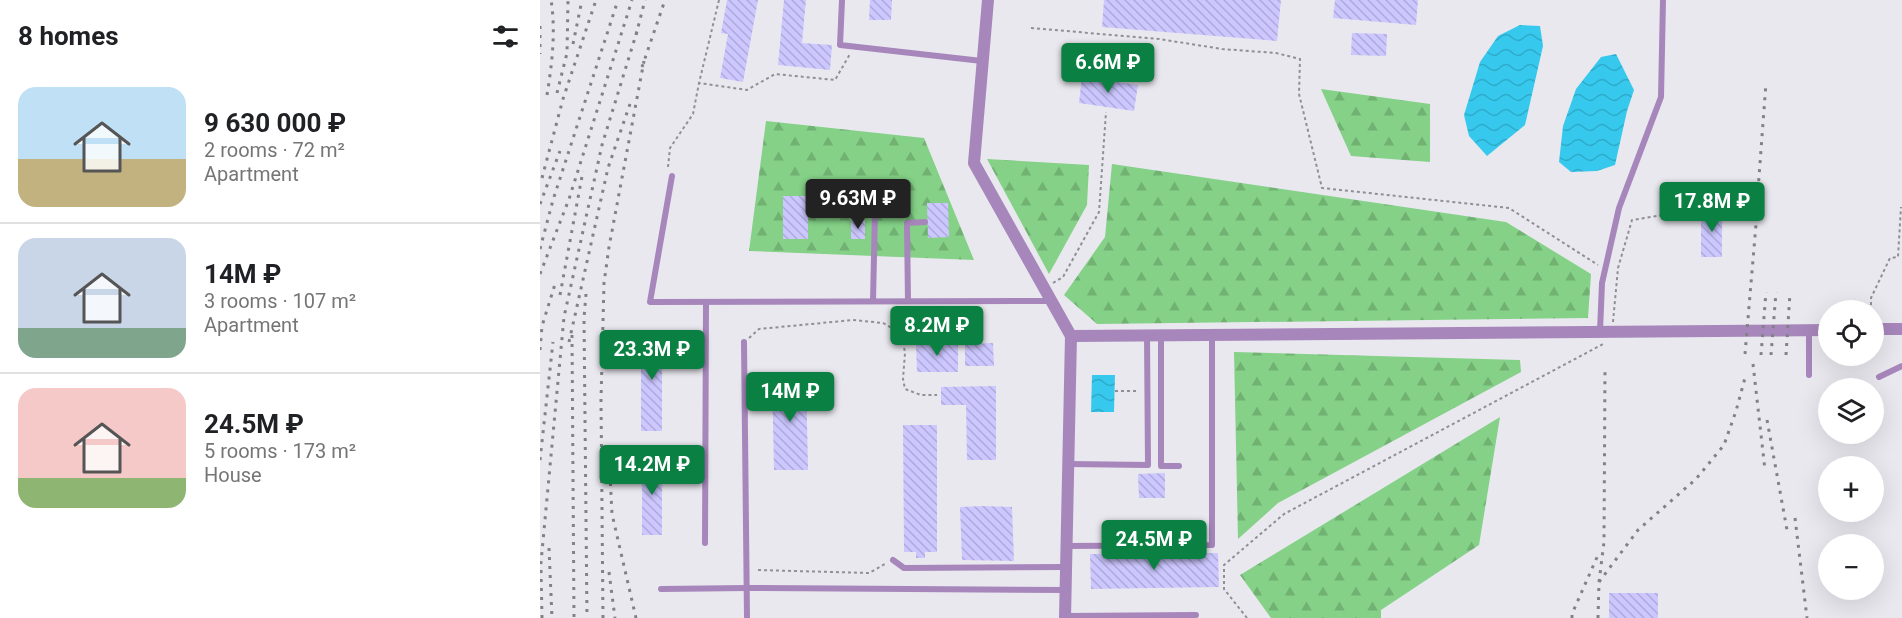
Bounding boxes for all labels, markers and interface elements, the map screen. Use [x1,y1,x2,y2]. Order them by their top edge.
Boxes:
icon: filters [489,20,522,53]
text: 8 homes [18,21,119,51]
pin: 6.6M ₽ [1059,43,1157,94]
text: 6.6M ₽ [1075,50,1141,74]
text: 9 630 000 ₽ [204,108,346,138]
icon: home [66,111,138,183]
text: 2 rooms · 72 m² [204,138,345,162]
text: Apartment [204,162,299,186]
pin: 9.63M ₽ [803,179,913,230]
pin: 17.8M ₽ [1657,182,1767,233]
text: 9.63M ₽ [820,186,896,210]
text: 17.8M ₽ [1674,189,1750,213]
text: 14M ₽ [204,259,281,289]
icon: home [66,262,138,334]
text: 3 rooms · 107 m² [204,289,356,313]
map controls [1818,300,1884,600]
button: locate [1818,300,1884,366]
pin: 8.2M ₽ [888,306,986,357]
text: Apartment [204,313,299,337]
text: 8.2M ₽ [904,313,970,337]
pin: 23.3M ₽ [597,330,707,381]
text: 23.3M ₽ [614,337,690,361]
pin: 14M ₽ [748,372,832,423]
button: layers [1818,378,1884,444]
text: 14M ₽ [760,379,820,403]
text: 24.5M ₽ [204,409,304,439]
icon: home [66,412,138,484]
text: 5 rooms · 173 m² [204,439,356,463]
pin: 14.2M ₽ [597,445,707,496]
text: 14.2M ₽ [614,452,690,476]
button: + [1818,456,1884,522]
text: House [204,463,262,487]
pin: 24.5M ₽ [1099,520,1209,571]
text: 24.5M ₽ [1116,527,1192,551]
button: − [1818,534,1884,600]

